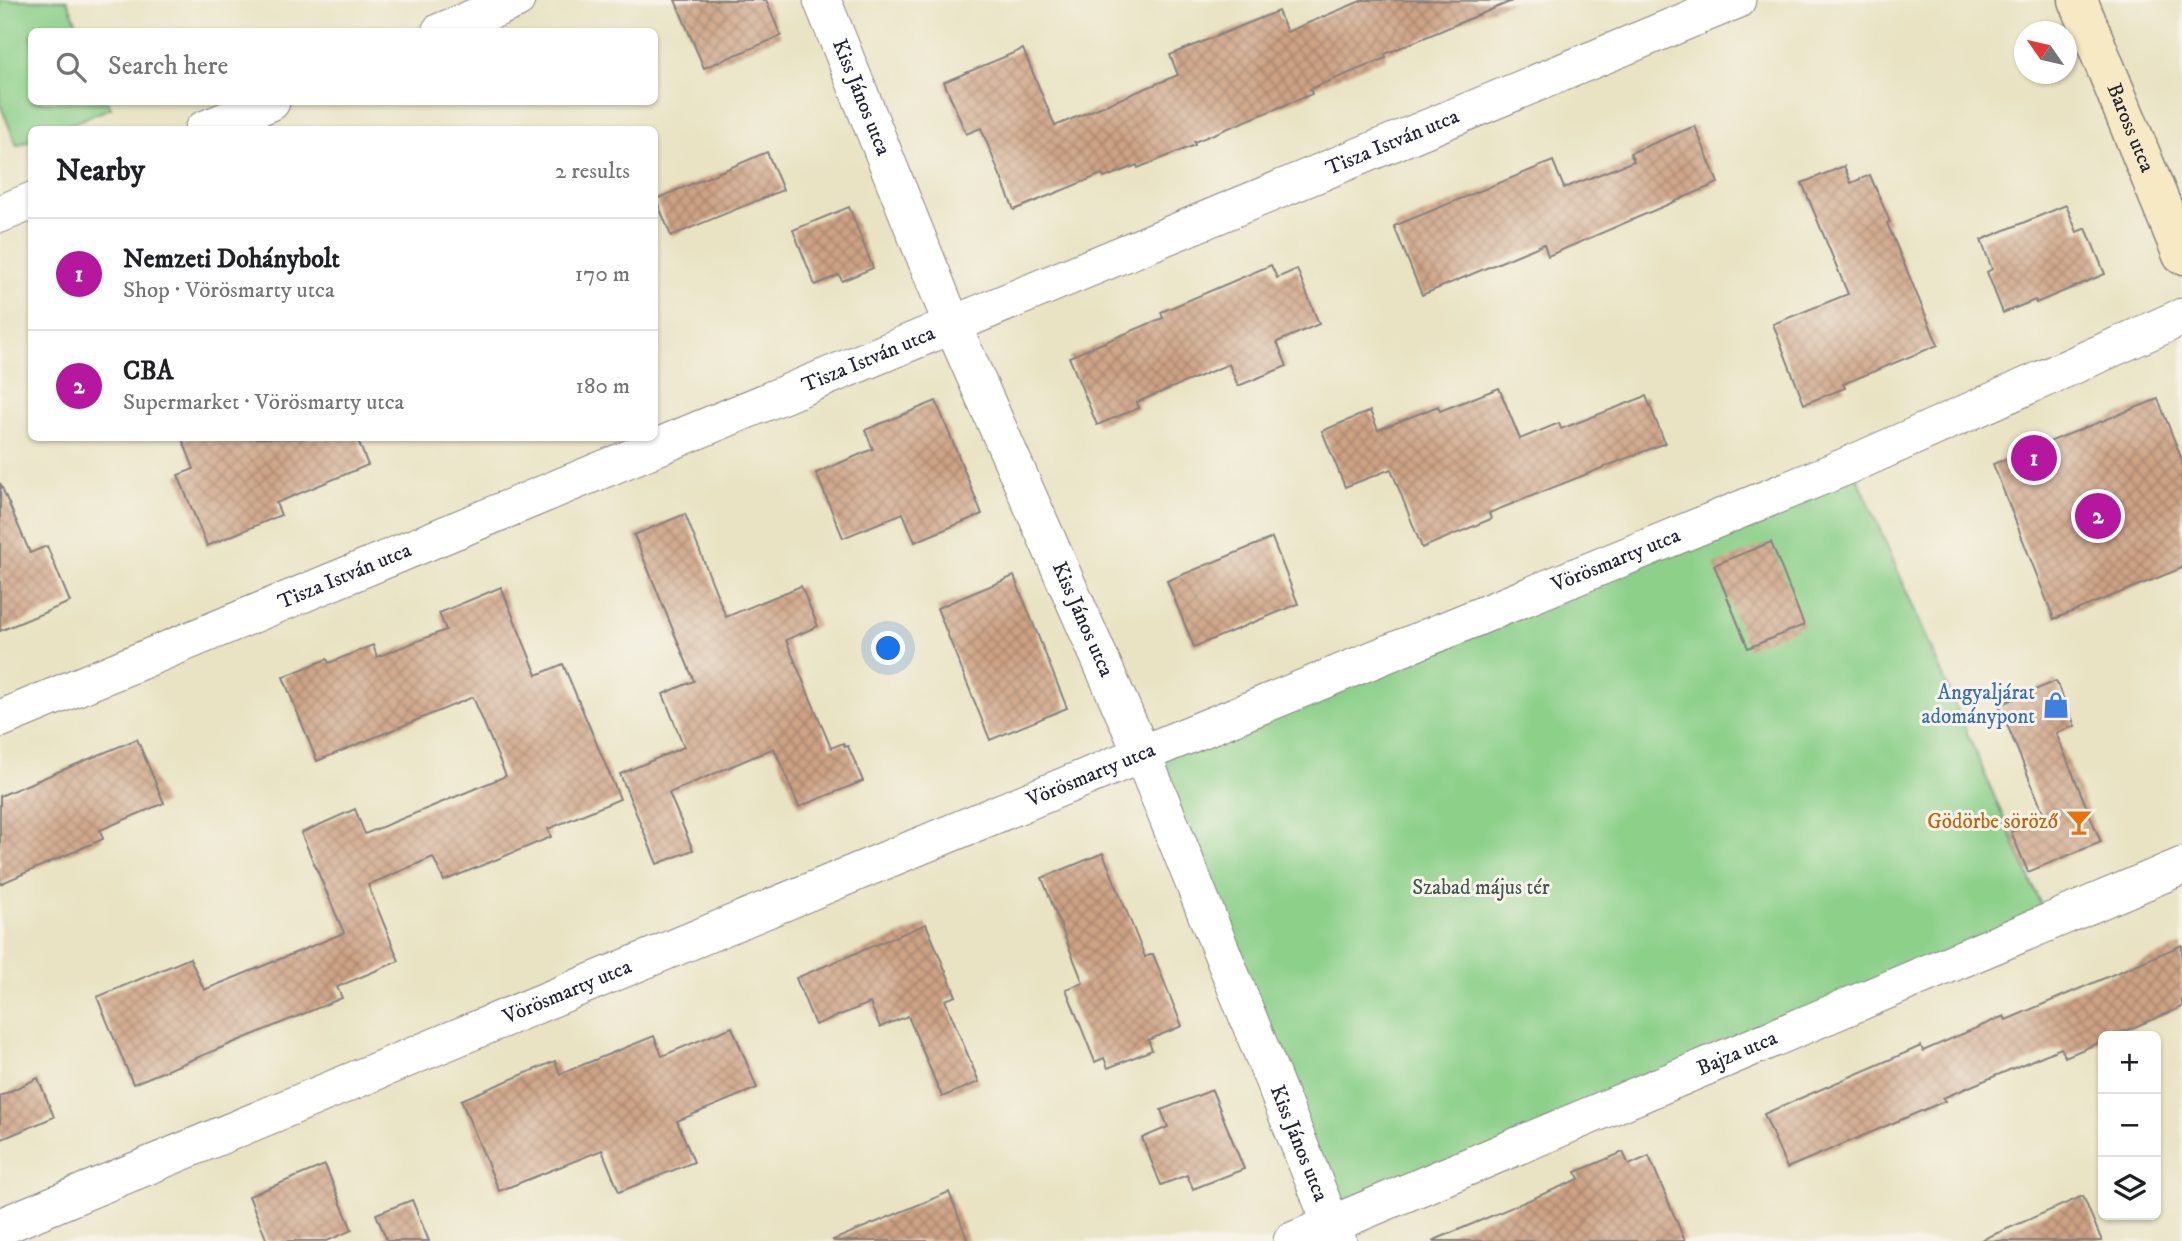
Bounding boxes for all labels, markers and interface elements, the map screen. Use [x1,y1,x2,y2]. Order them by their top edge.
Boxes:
north arrow [2014,21,2077,84]
search box [28,28,658,105]
street label: Kiss János utca [826,35,896,159]
icon: search [52,48,90,86]
text: Search here [108,50,228,83]
street label: Baross utca [2100,80,2160,176]
street label: Tisza István utca [1322,103,1463,182]
text: Nearby [56,153,145,190]
text: 2 results [555,157,630,186]
text: Nemzeti Dohánybolt [123,243,340,276]
text: 1 [75,260,83,289]
text: 170 m [575,260,630,289]
text: Shop · Vörösmarty utca [123,276,335,305]
street label: Tisza István utca [798,320,939,399]
text: CBA [123,355,173,388]
text: 2 [73,372,85,401]
text: 180 m [575,372,630,401]
text: Supermarket · Vörösmarty utca [123,388,404,417]
pin: 1 [2011,432,2057,484]
pin: 2 [2075,490,2121,542]
street label: Vörösmarty utca [1547,523,1684,599]
street label: Tisza István utca [274,537,415,615]
street label: Kiss János utca [1046,558,1119,681]
your location [871,631,905,665]
place label: Angyaljárat adománypont [1922,680,2035,730]
shop icon: Angyaljárat adománypont [2041,690,2071,720]
street label: Vörösmarty utca [1022,737,1159,814]
bar icon: Gödörbe söröző [2064,807,2094,837]
place label: Gödörbe söröző [1927,809,2059,835]
park label: Szabad május tér [1412,875,1550,901]
street label: Vörösmarty utca [498,954,635,1031]
street label: Bajza utca [1693,1025,1781,1082]
map controls [2098,1031,2161,1220]
button: + [2098,1031,2161,1094]
street label: Kiss János utca [1264,1081,1334,1205]
button: − [2098,1094,2161,1157]
button: layers [2098,1157,2161,1220]

